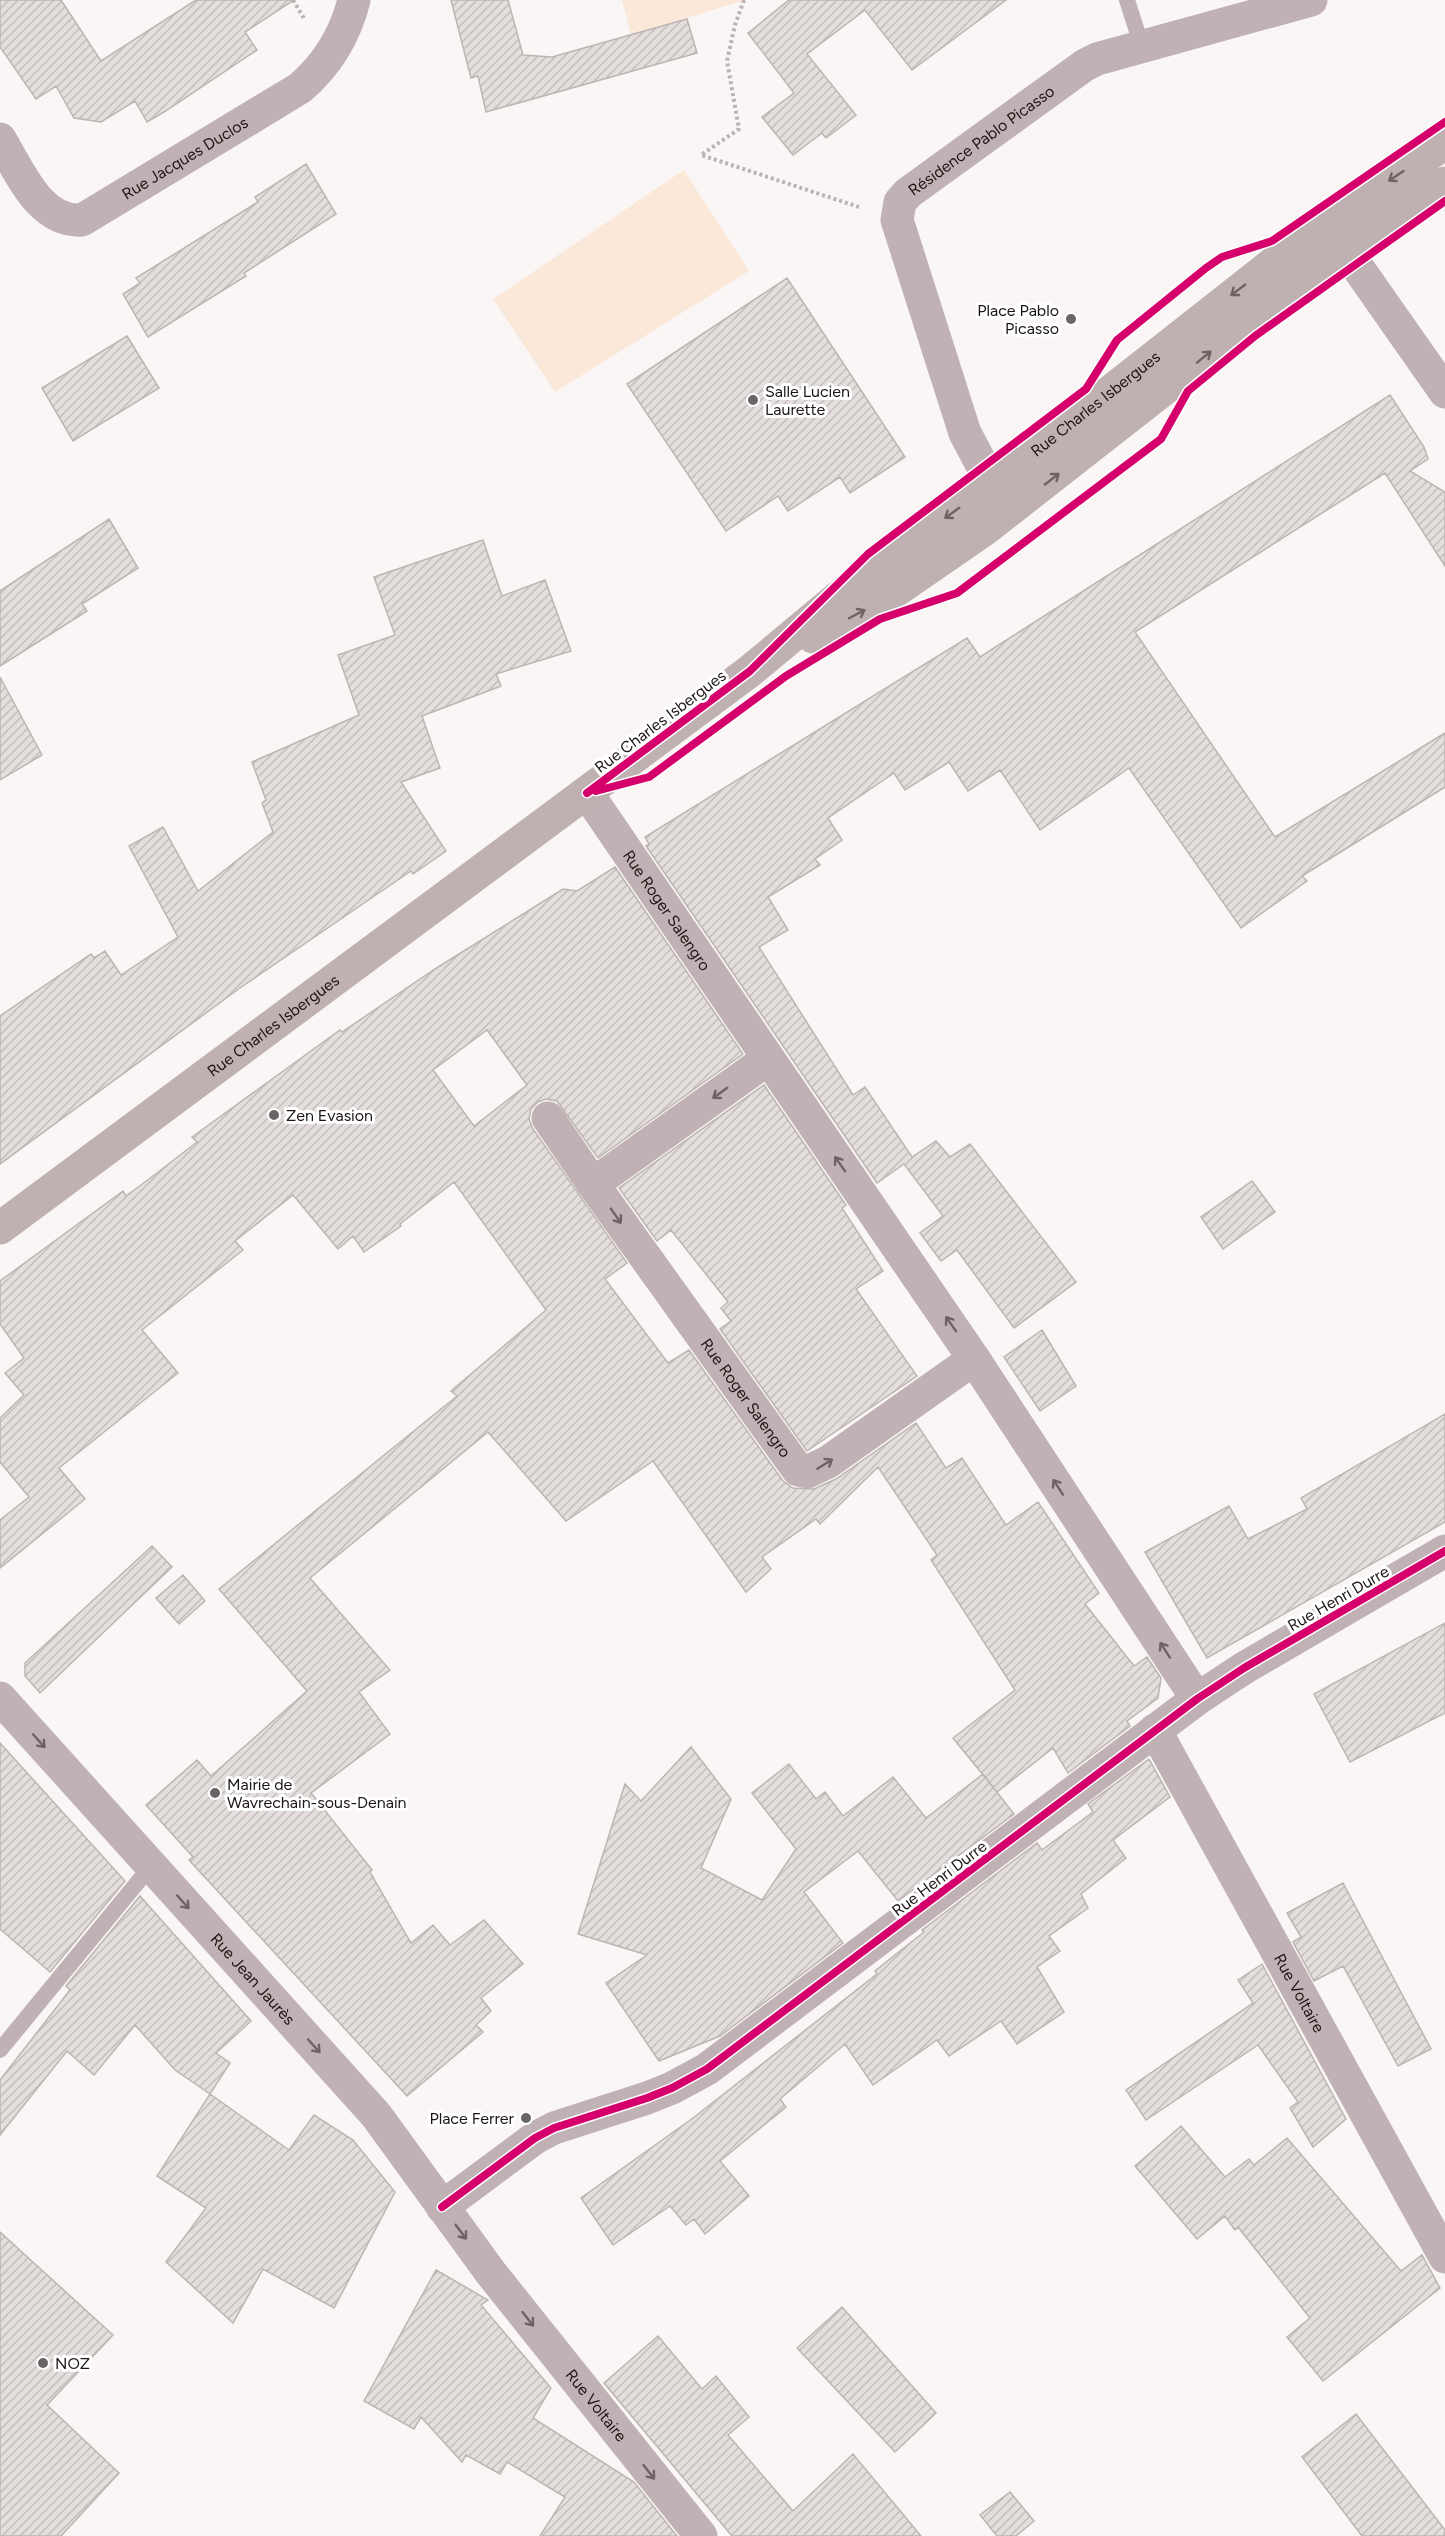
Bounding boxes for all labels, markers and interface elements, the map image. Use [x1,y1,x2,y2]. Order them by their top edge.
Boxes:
street label: Résidence Pablo Picasso [905,81,1058,200]
street label: Rue Jacques Duclos [118,113,251,204]
one-way arrow [1389,170,1405,182]
one-way arrow [1231,284,1247,296]
place label: Place Pablo Picasso [977,301,1059,338]
marker: Place Pablo Picasso [1064,312,1078,326]
street label: Rue Charles Isbergues [1027,347,1164,461]
one-way arrow [1196,351,1212,364]
place label: Salle Lucien Laurette [765,382,850,419]
marker: Salle Lucien Laurette [746,393,760,407]
one-way arrow [1044,472,1060,485]
one-way arrow [944,507,960,519]
one-way arrow [848,607,866,619]
street label: Rue Charles Isbergues [591,666,730,777]
street label: Rue Roger Salengro [619,847,715,974]
street label: Rue Charles Isbergues [204,971,343,1081]
one-way arrow [713,1087,729,1099]
place label: Zen Evasion [286,1106,373,1125]
marker: Zen Evasion [267,1108,281,1122]
one-way arrow [834,1156,846,1173]
one-way arrow [609,1207,622,1223]
one-way arrow [945,1317,957,1333]
street label: Rue Roger Salengro [697,1335,795,1461]
one-way arrow [816,1457,833,1469]
one-way arrow [1052,1479,1064,1496]
street label: Rue Henri Durre [1284,1562,1393,1635]
one-way arrow [1159,1642,1171,1659]
one-way arrow [32,1734,46,1749]
place label: Mairie de Wavrechain-sous-Denain [227,1775,407,1812]
marker: Mairie de Wavrechain-sous-Denain [208,1786,222,1800]
street label: Rue Henri Durre [888,1836,991,1920]
one-way arrow [176,1894,190,1909]
street label: Rue Jean Jaurès [207,1929,299,2029]
street label: Rue Voltaire [1270,1950,1329,2036]
one-way arrow [307,2039,321,2054]
place label: Place Ferrer [429,2109,515,2128]
marker: Place Ferrer [519,2111,533,2125]
one-way arrow [455,2224,467,2240]
one-way arrow [521,2311,534,2327]
place label: NOZ [55,2354,90,2373]
marker: NOZ [36,2356,50,2370]
street label: Rue Voltaire [562,2366,631,2446]
one-way arrow [642,2463,655,2479]

